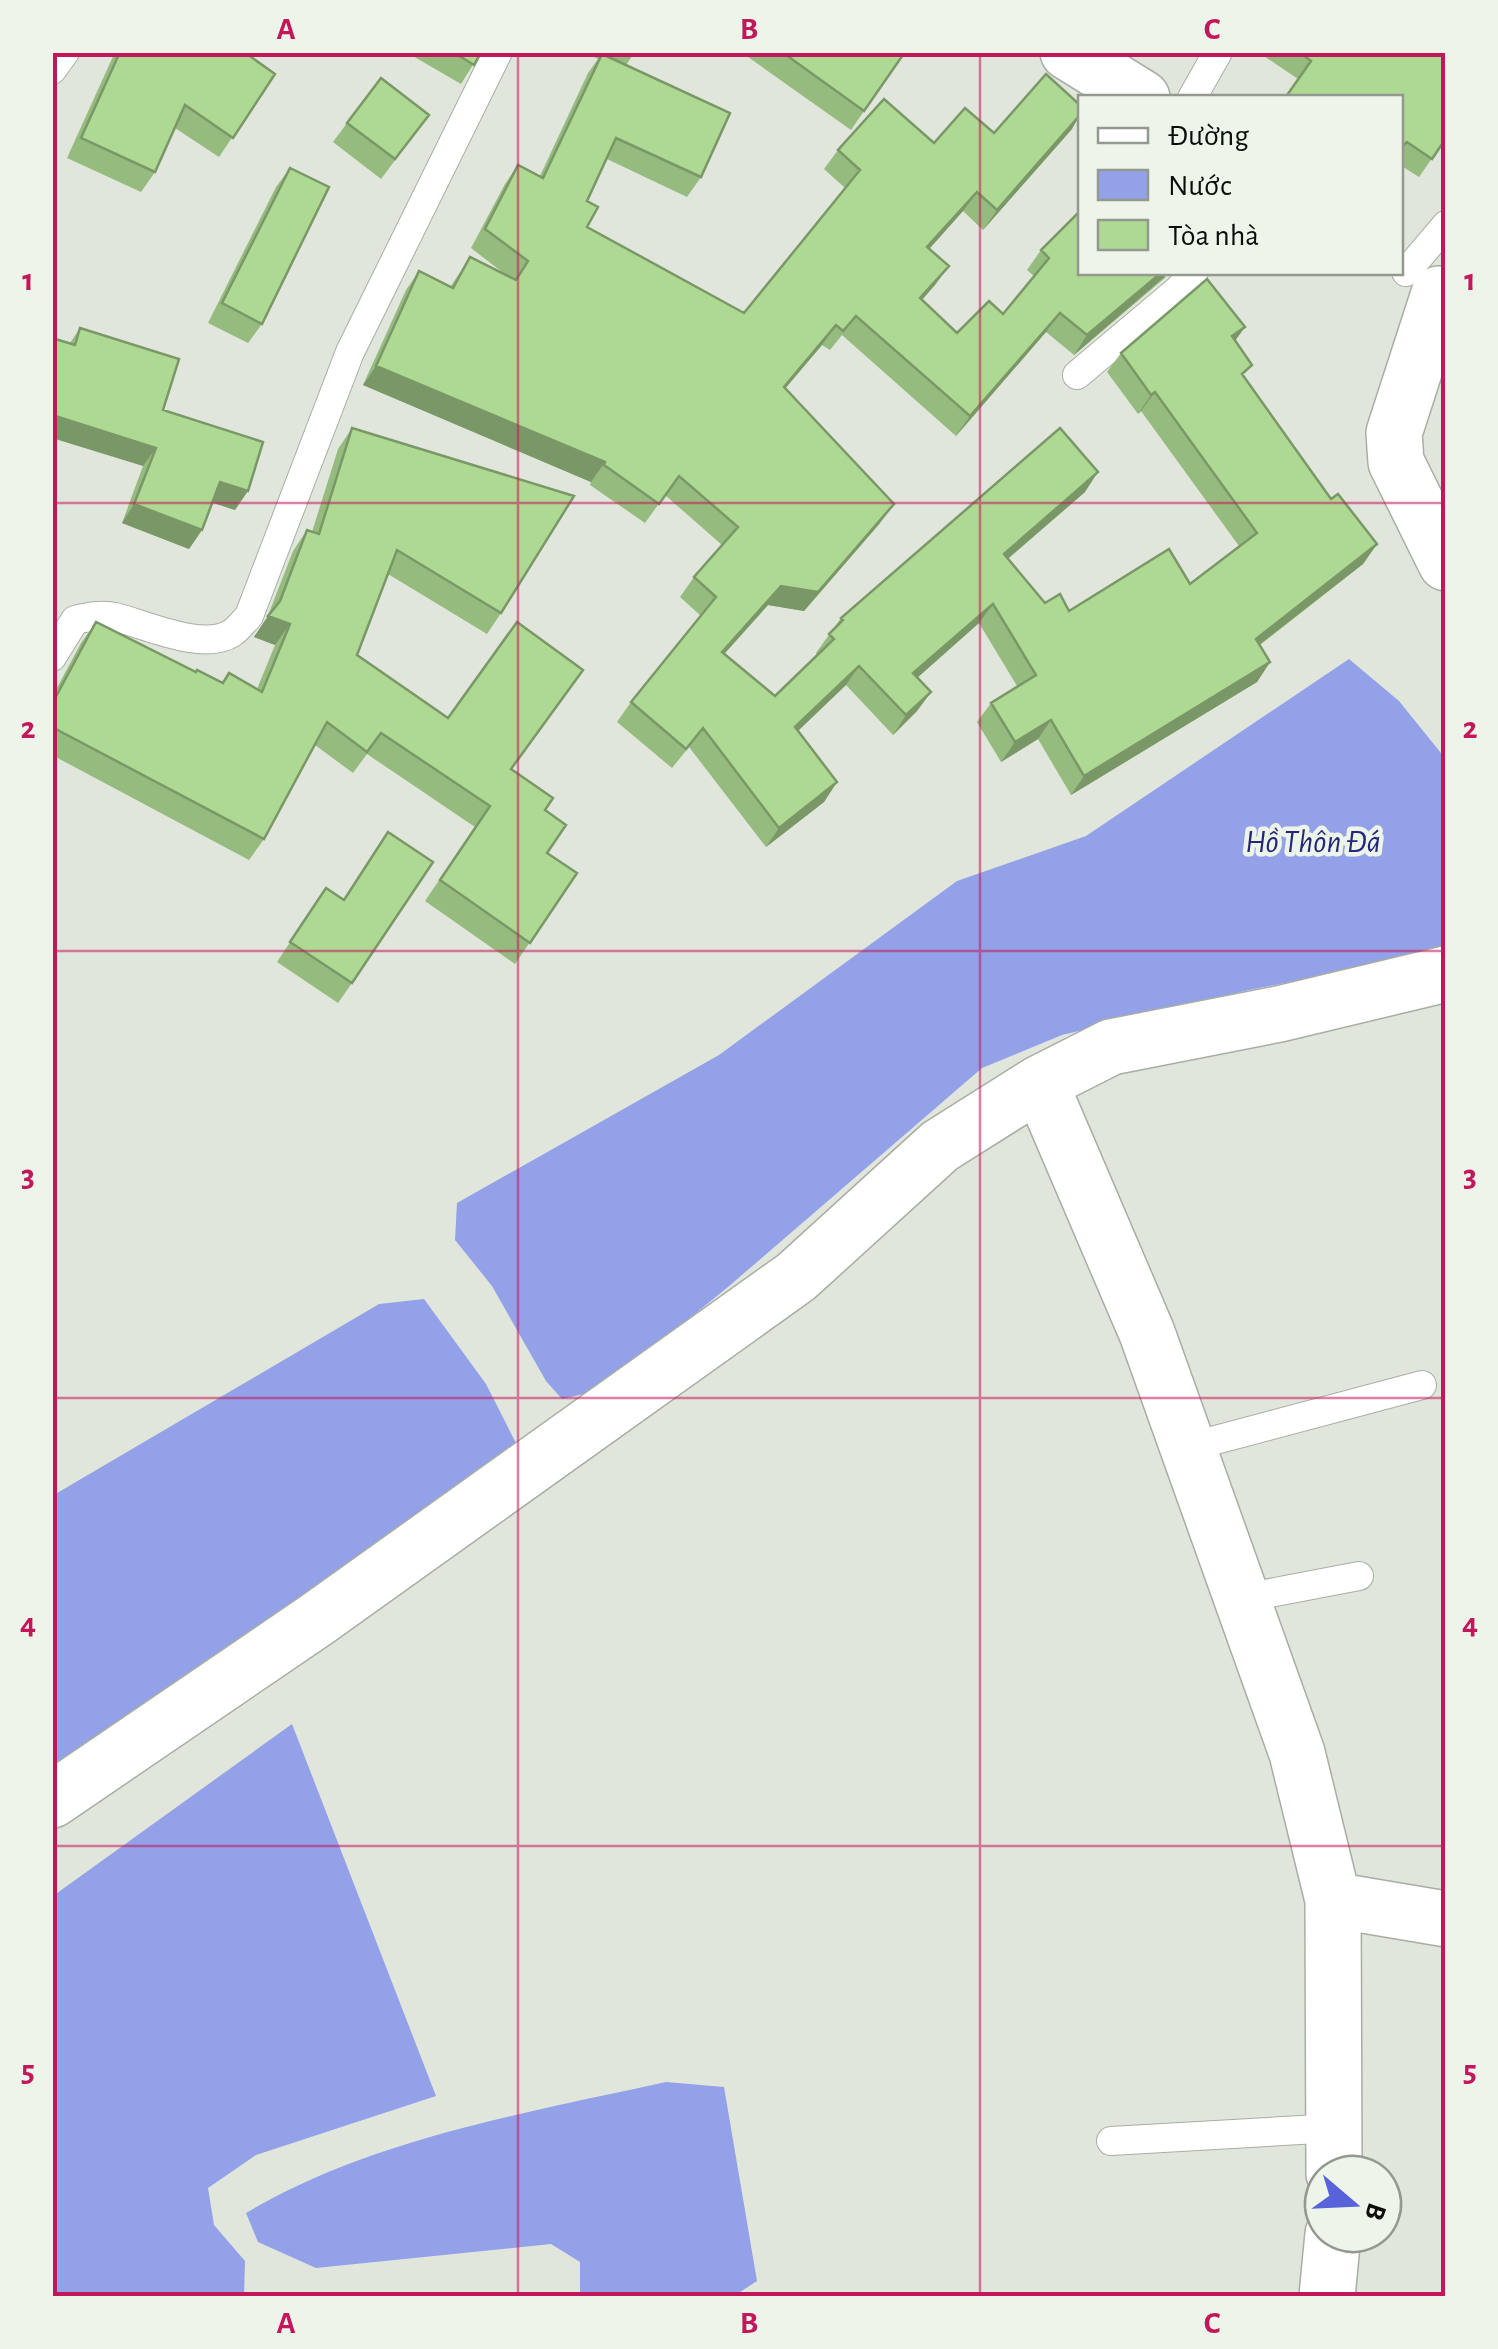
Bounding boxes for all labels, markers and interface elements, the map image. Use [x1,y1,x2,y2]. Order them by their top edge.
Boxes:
text: A [276,13,296,45]
text: B [740,13,758,45]
text: C [1204,13,1221,45]
legend [1078,95,1403,275]
text: Đường [1168,121,1249,151]
text: Nước [1168,171,1232,201]
text: Tòa nhà [1168,221,1259,251]
text: 1 [22,264,34,296]
text: 1 [1464,264,1476,296]
text: 2 [20,712,36,744]
text: 2 [1462,712,1478,744]
water label: Hồ Thôn Đá [1245,826,1381,858]
text: 3 [21,1160,35,1192]
text: 3 [1463,1160,1477,1192]
text: 4 [20,1608,36,1640]
text: 4 [1462,1608,1478,1640]
text: 5 [21,2055,35,2087]
text: 5 [1463,2055,1477,2087]
north arrow [1303,2154,1403,2254]
text: B [1359,2199,1391,2224]
text: A [276,2307,296,2339]
text: B [740,2307,758,2339]
text: C [1204,2307,1221,2339]

